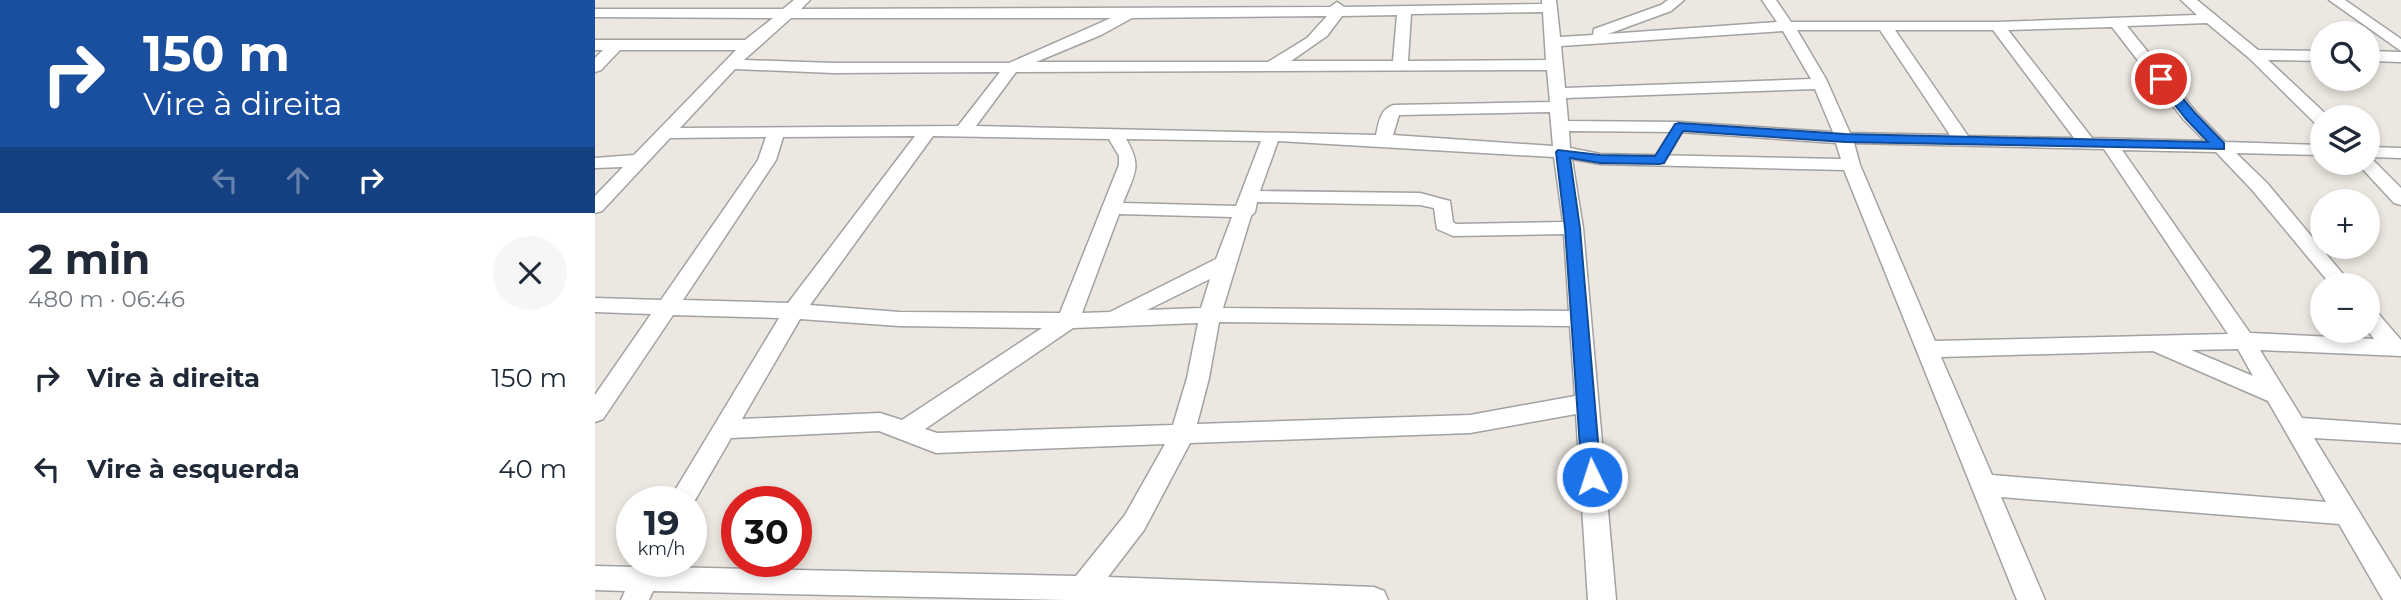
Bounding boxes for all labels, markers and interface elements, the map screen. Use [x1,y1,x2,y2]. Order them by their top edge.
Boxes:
map controls [2310,21,2380,343]
button: search [2310,21,2380,91]
text: 150 m [143,24,290,83]
icon: right [28,28,119,119]
pin [2131,49,2191,109]
icon: arrive [2142,60,2180,98]
text: Vire à direita [143,84,342,123]
button: layers [2310,105,2380,175]
icon: left [206,161,244,199]
icon: ahead [279,161,317,199]
icon: right [352,161,390,199]
button: + [2310,189,2380,259]
text: 2 min [28,233,150,285]
button: close [493,236,567,310]
button: − [2310,273,2380,343]
text: 480 m · 06:46 [28,285,185,313]
icon: right [28,359,66,397]
text: Vire à direita [87,362,260,394]
text: 150 m [491,362,567,394]
position arrow [1555,440,1629,514]
icon: left [28,450,66,488]
text: Vire à esquerda [87,453,300,485]
text: 40 m [498,453,567,485]
speed limit sign: 30 [721,486,812,577]
text: 19 [643,501,680,544]
text: km/h [637,538,686,560]

